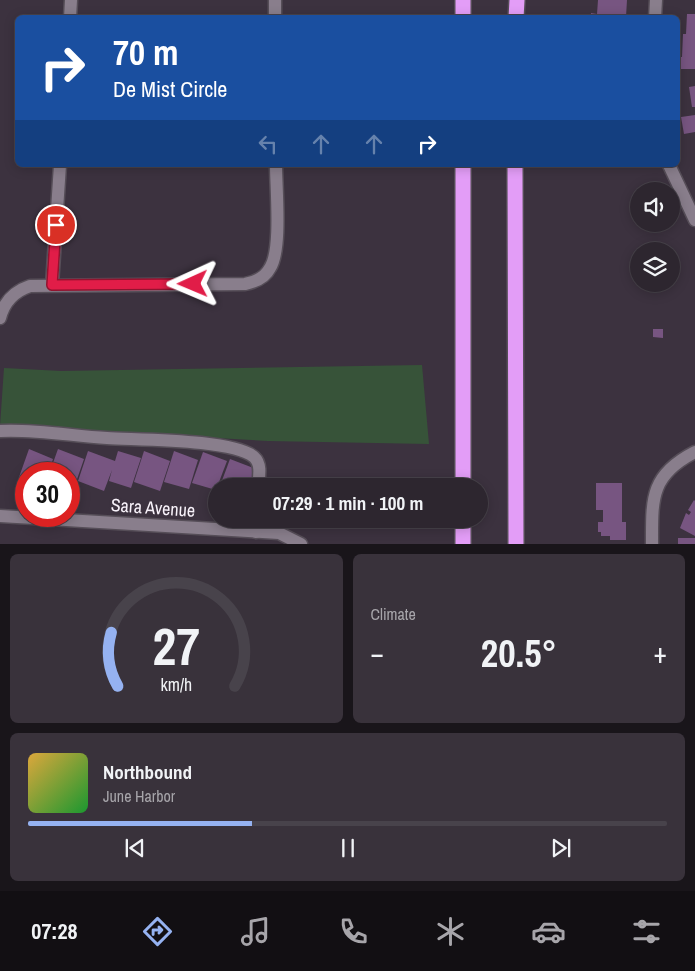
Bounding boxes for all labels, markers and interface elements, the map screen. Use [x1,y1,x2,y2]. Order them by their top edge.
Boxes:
text: 70 m [113,29,178,76]
icon: right [30,35,95,100]
text: De Mist Circle [113,74,227,104]
icon: left [254,130,282,158]
icon: ahead [307,130,335,158]
icon: ahead [360,130,388,158]
icon: right [413,130,441,158]
map controls [630,182,680,292]
button: sound [630,182,680,232]
pin [35,204,77,246]
icon: arrive [42,211,70,239]
button: layers [630,242,680,292]
position arrow [166,257,218,309]
speed limit sign: 30 [15,462,80,527]
text: 07:29 · 1 min · 100 m [273,490,423,516]
street label: Sara Avenue [110,492,196,523]
text: Climate [371,603,416,625]
text: 27 [153,611,200,681]
text: 20.5° [481,628,557,679]
text: − [371,634,384,672]
text: + [654,634,667,672]
text: km/h [160,673,192,697]
text: Northbound [103,759,192,785]
text: June Harbor [103,785,175,807]
icon: previous [121,834,149,862]
icon: pause [334,834,362,862]
icon: next [547,834,575,862]
icon: directions [140,914,175,949]
icon: music [238,914,273,949]
icon: phone [336,914,371,949]
icon: climate [433,914,468,949]
icon: car [531,914,566,949]
icon: filters [629,914,664,949]
text: 07:28 [31,916,77,946]

